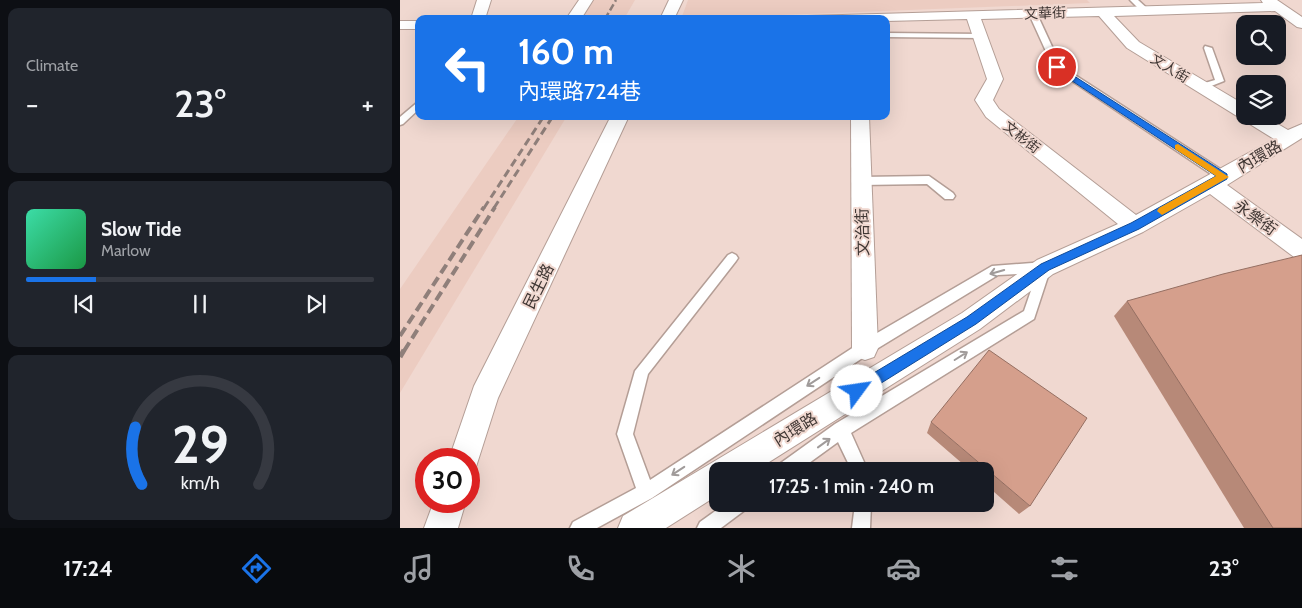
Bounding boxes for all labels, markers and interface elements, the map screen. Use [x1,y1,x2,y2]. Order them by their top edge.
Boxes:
street label: 文華街 [1024,3,1066,23]
map controls [1236,15,1286,125]
button: search [1236,15,1286,65]
text: 160 m [518,30,614,73]
icon: left [435,35,500,100]
pin [1036,46,1078,88]
street label: 文人街 [1147,49,1193,87]
icon: arrive [1043,53,1071,81]
text: Climate [26,56,78,75]
button: layers [1236,75,1286,125]
text: 內環路724巷 [518,78,641,105]
text: 23° [174,80,226,127]
text: − [26,87,38,121]
text: + [362,87,374,121]
street label: 文彬街 [1000,117,1044,157]
street label: 內環路 [1234,136,1285,177]
street label: 永樂街 [1231,196,1281,239]
street label: 文治街 [853,208,872,256]
text: Slow Tide [101,218,181,241]
text: Marlow [101,241,151,260]
street label: 民生路 [519,260,558,312]
one-way arrow [989,267,1005,277]
icon: previous [70,290,98,318]
icon: pause [186,290,214,318]
icon: next [302,290,330,318]
one-way arrow [954,351,968,361]
position arrow [830,364,882,416]
one-way arrow [807,377,821,387]
street label: 內環路 [770,409,821,450]
text: 29 [172,413,228,476]
one-way arrow [817,438,831,448]
speed limit sign: 30 [415,448,480,513]
one-way arrow [671,467,685,477]
text: km/h [180,472,220,493]
text: 17:25 · 1 min · 240 m [769,475,934,498]
icon: directions [239,551,274,586]
icon: music [401,551,436,586]
icon: phone [563,551,598,586]
icon: climate [724,551,759,586]
icon: car [886,551,921,586]
icon: filters [1047,551,1082,586]
text: 17:24 [63,555,113,582]
text: 23° [1209,555,1239,582]

